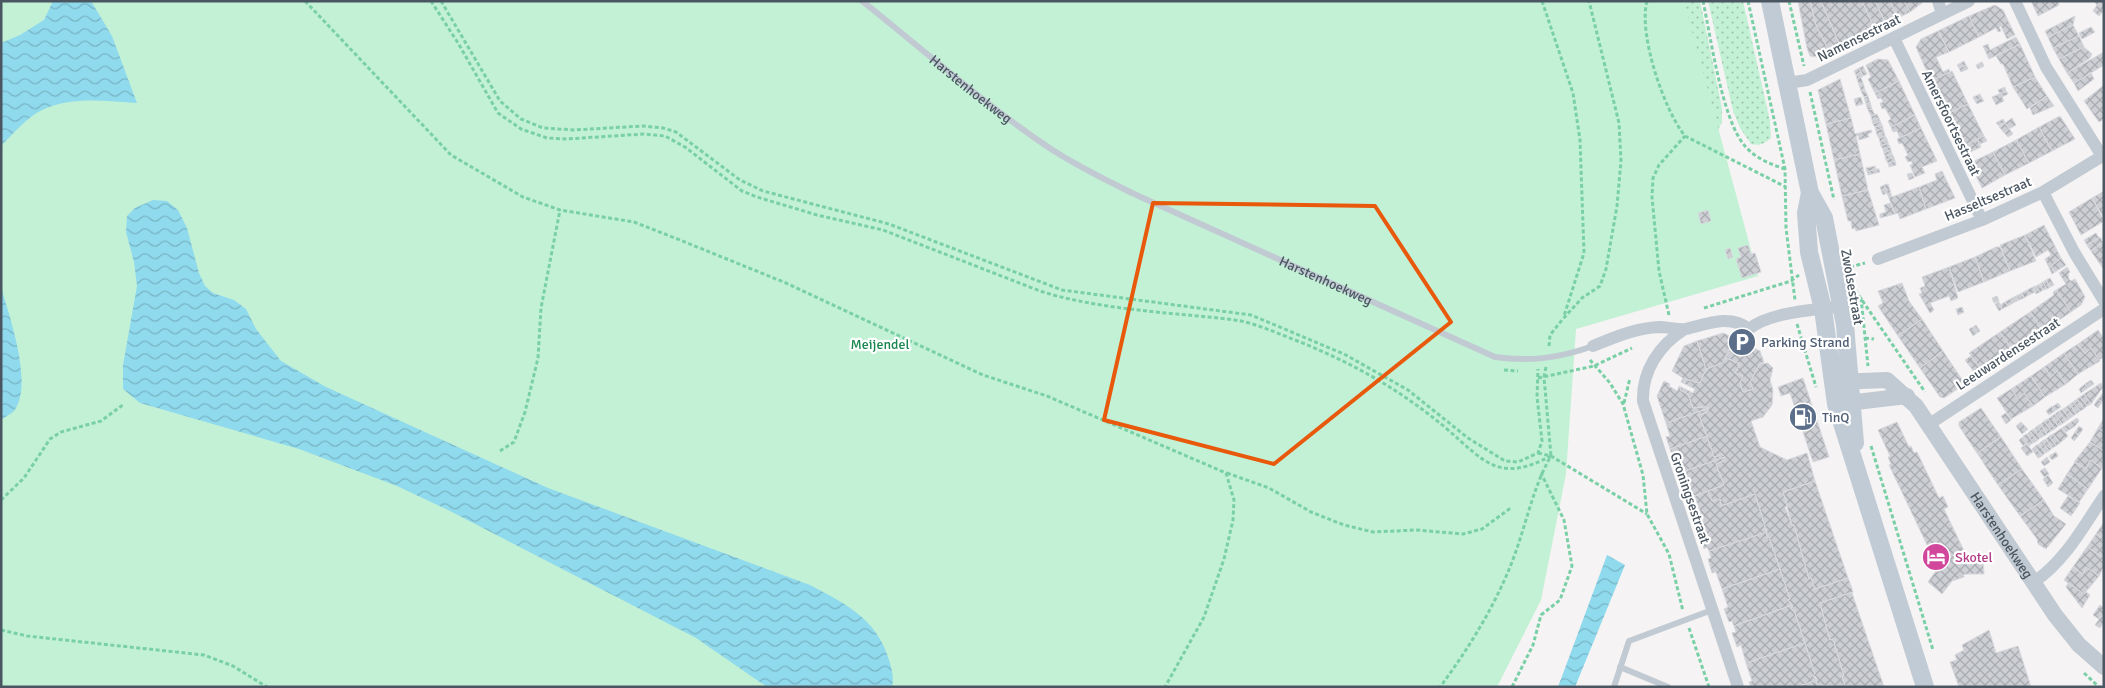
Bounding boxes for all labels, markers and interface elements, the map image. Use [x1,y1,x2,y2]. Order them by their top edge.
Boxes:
street label: Namensestraat [1815,10,1904,65]
street label: Harstenhoekweg [926,51,1015,127]
street label: Amersfoortsestraat [1918,67,1984,179]
street label: Hasseltsestraat [1942,173,2034,225]
street label: Zwolsestraat [1837,248,1867,326]
street label: Harstenhoekweg [1276,252,1375,309]
street label: Leeuwardensestraat [1953,314,2063,394]
parking icon: Parking Strand [1727,327,1757,357]
place label: Parking Strand [1761,334,1850,351]
park label: Meijendel [850,336,910,353]
fuel station icon: TinQ [1788,402,1818,432]
place label: TinQ [1822,409,1849,426]
street label: Groningsestraat [1666,450,1714,546]
street label: Harstenhoekweg [1967,488,2037,582]
hotel icon: Skotel [1921,542,1951,572]
place label: Skotel [1955,549,1993,566]

